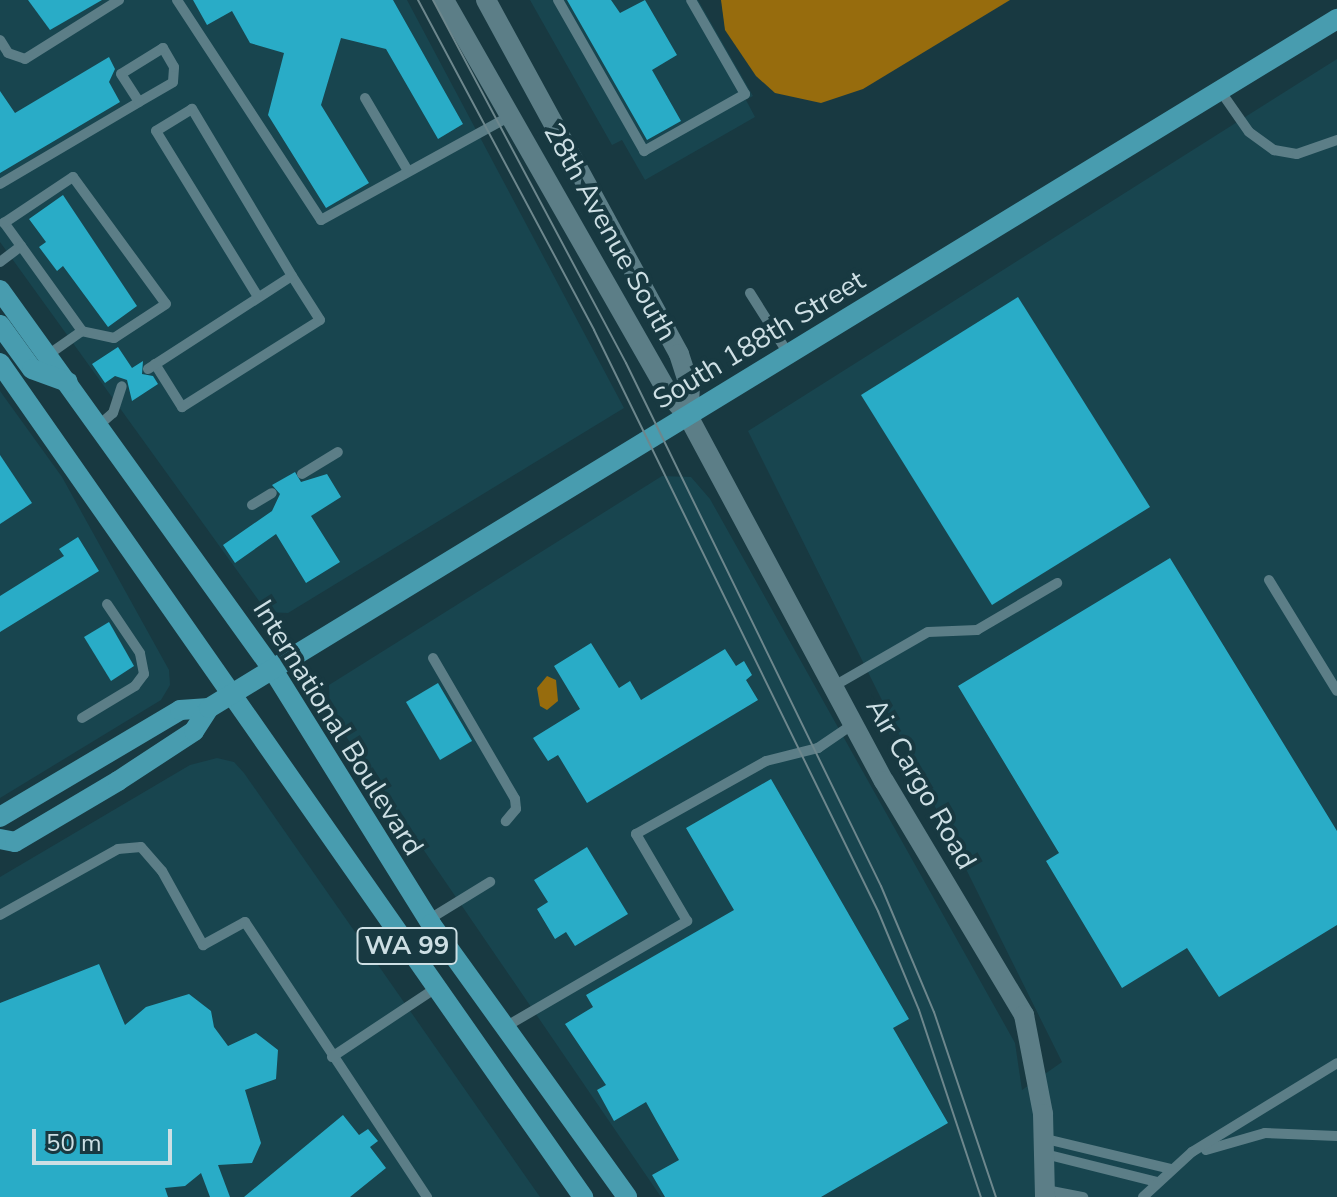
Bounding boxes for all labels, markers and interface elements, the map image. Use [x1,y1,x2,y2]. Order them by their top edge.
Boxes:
street label: 28th Avenue South [536,118,684,346]
street label: South 188th Street [647,264,871,416]
street label: International Boulevard [246,594,430,862]
street label: Air Cargo Road [859,693,983,875]
road number: WA 99 [355,924,459,968]
scale bar [36,1113,176,1163]
text: 50 m [46,1127,102,1159]

